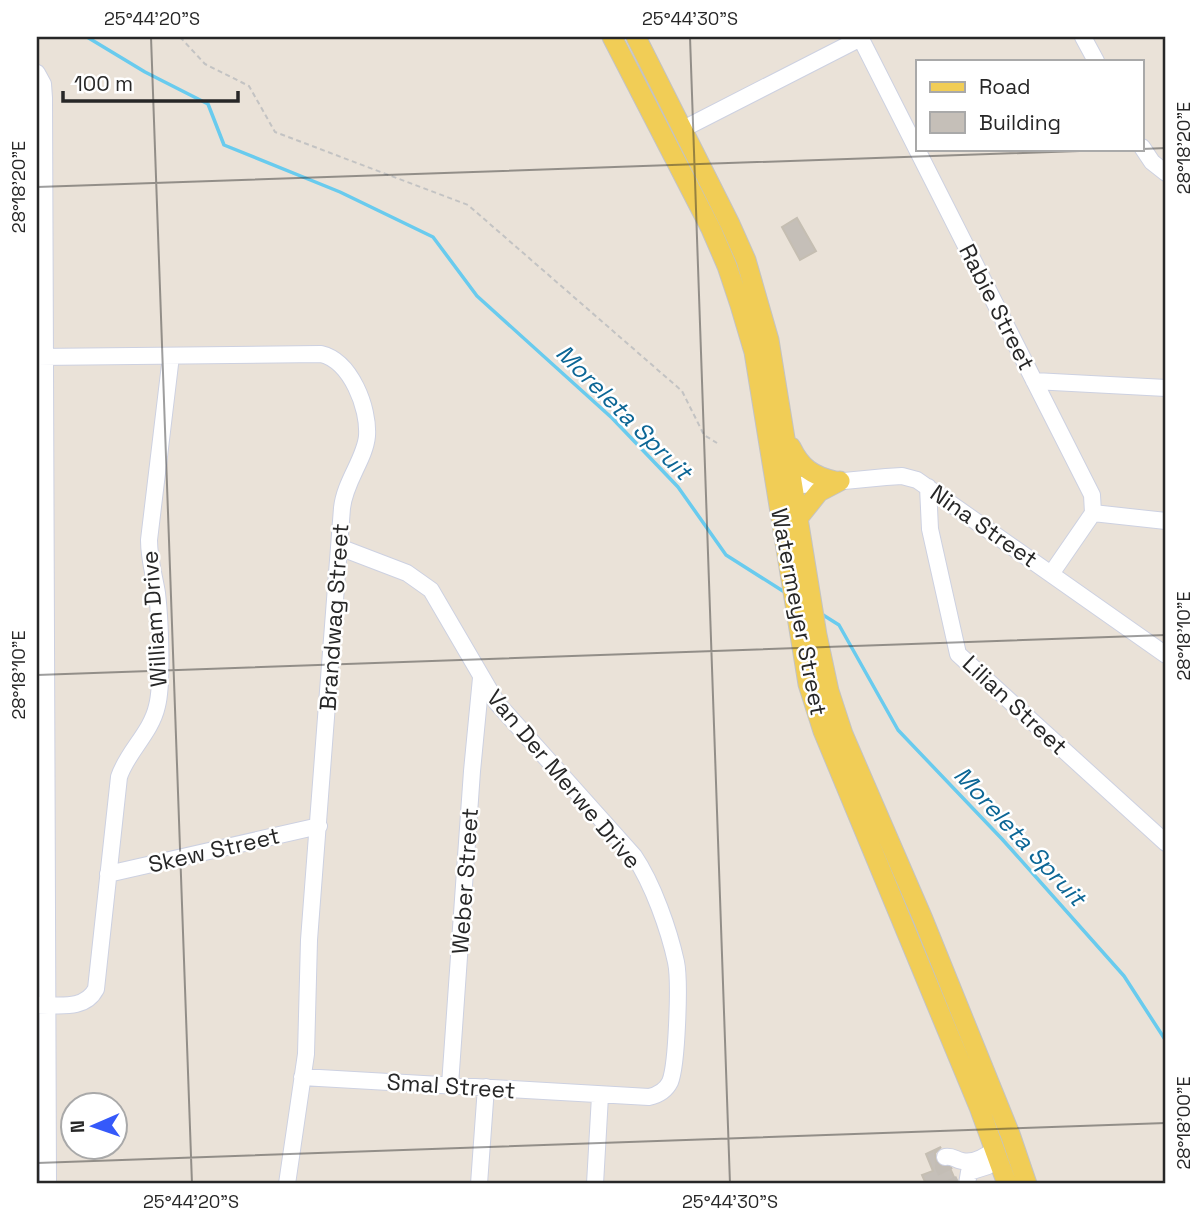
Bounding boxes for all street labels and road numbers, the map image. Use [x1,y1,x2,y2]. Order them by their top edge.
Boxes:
street label: Rabie Street [952,239,1042,375]
street label: Nina Street [924,478,1044,574]
street label: Watermeyer Street [764,506,834,718]
street label: Brandwag Street [312,522,356,712]
street label: William Drive [134,550,174,688]
street label: Lilian Street [956,649,1074,761]
street label: Van Der Merwe Drive [480,683,648,875]
street label: Weber Street [445,807,485,955]
street label: Skew Street [145,820,283,880]
street label: Smal Street [386,1067,516,1105]

